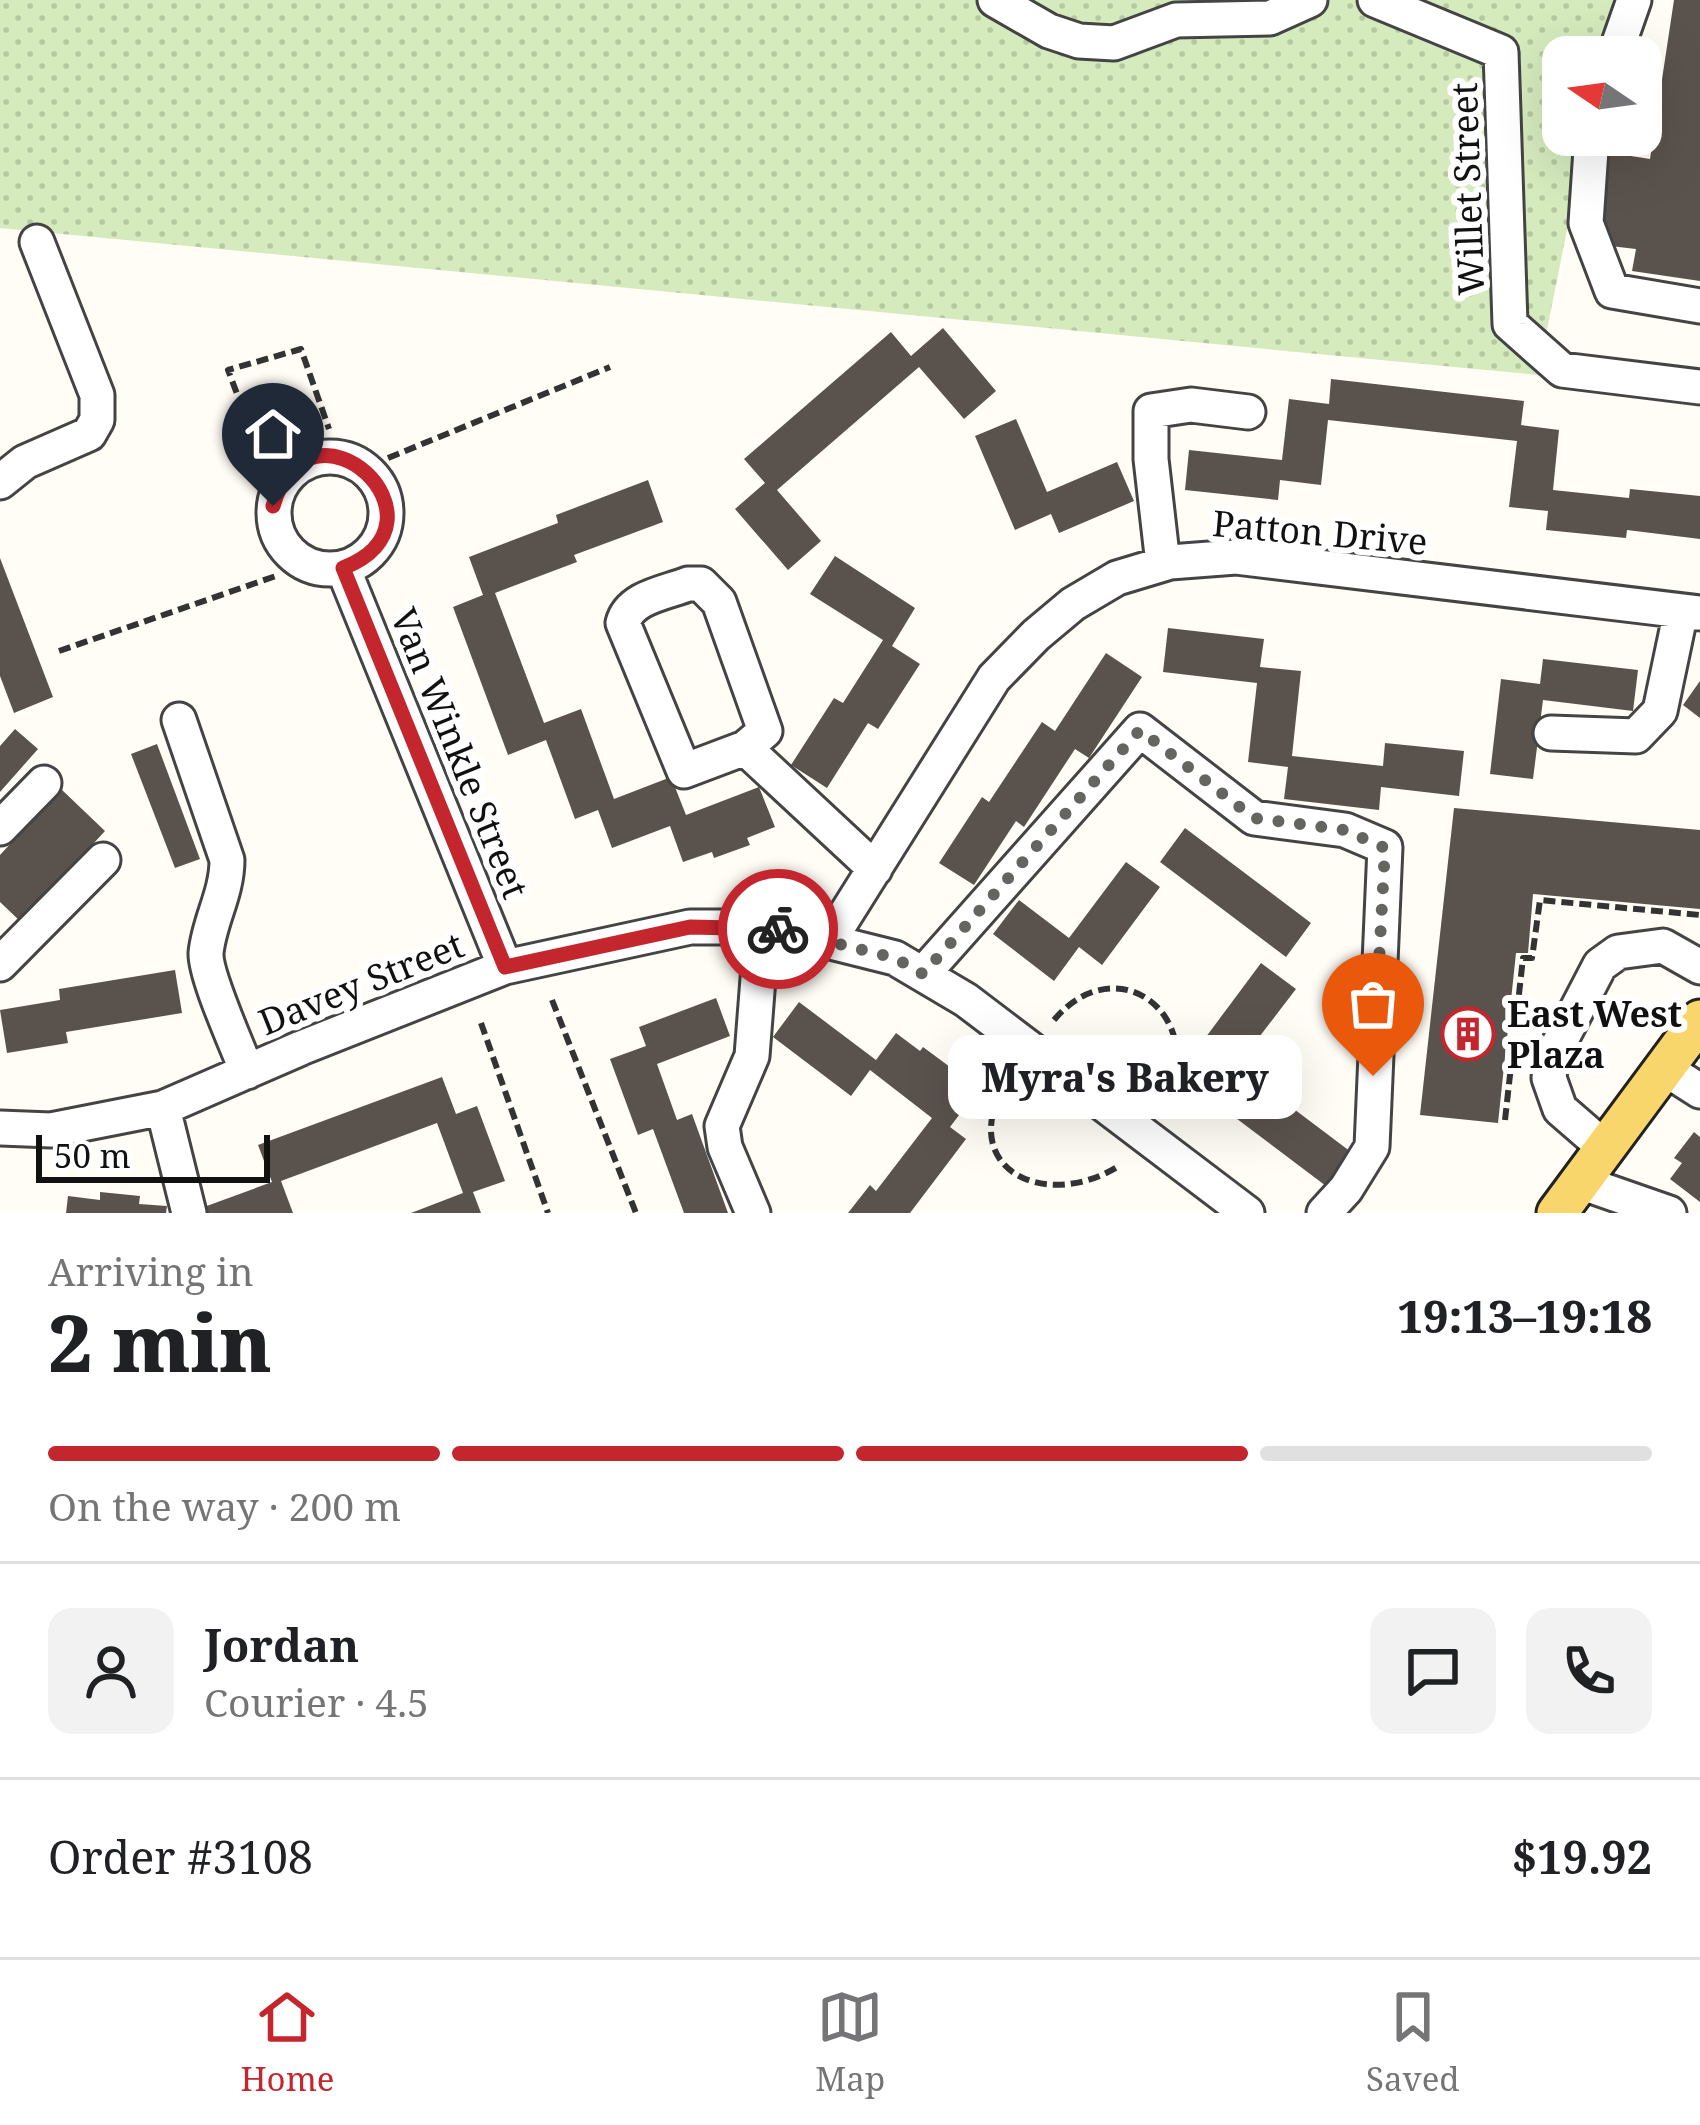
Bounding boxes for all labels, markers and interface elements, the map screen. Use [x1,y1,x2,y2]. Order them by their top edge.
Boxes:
north arrow [1542,36,1662,156]
map controls [1542,36,1662,156]
street label: Willet Street [1439,82,1495,296]
pin [222,383,324,506]
icon: home [240,401,306,467]
street label: Patton Drive [1211,498,1429,566]
street label: Van Winkle Street [379,601,541,905]
courier [718,869,838,989]
icon: bike [745,896,811,962]
street label: Davey Street [251,920,471,1046]
pin [1322,953,1424,1076]
icon: bag [1340,971,1406,1037]
place label: East West Plaza [1507,989,1682,1079]
building icon: East West Plaza [1440,1006,1496,1062]
callout: Myra's Bakery [947,1034,1301,1118]
text: Myra's Bakery [981,1050,1269,1103]
scale bar [36,1129,270,1182]
text: 50 m [54,1133,131,1178]
text: Arriving in [48,1244,254,1297]
text: 19:13–19:18 [1397,1285,1652,1346]
text: 2 min [48,1289,272,1395]
text: On the way · 200 m [48,1479,401,1532]
button: person [48,1608,174,1734]
button: chat [1370,1608,1496,1734]
button: phone [1526,1608,1652,1734]
text: Jordan [204,1614,359,1675]
text: Courier · 4.5 [204,1675,429,1728]
text: Order #3108 [48,1826,313,1887]
text: $19.92 [1512,1826,1652,1887]
tab: Home [240,1984,334,2101]
tab: Map [815,1984,885,2101]
tab: Saved [1366,1984,1460,2101]

